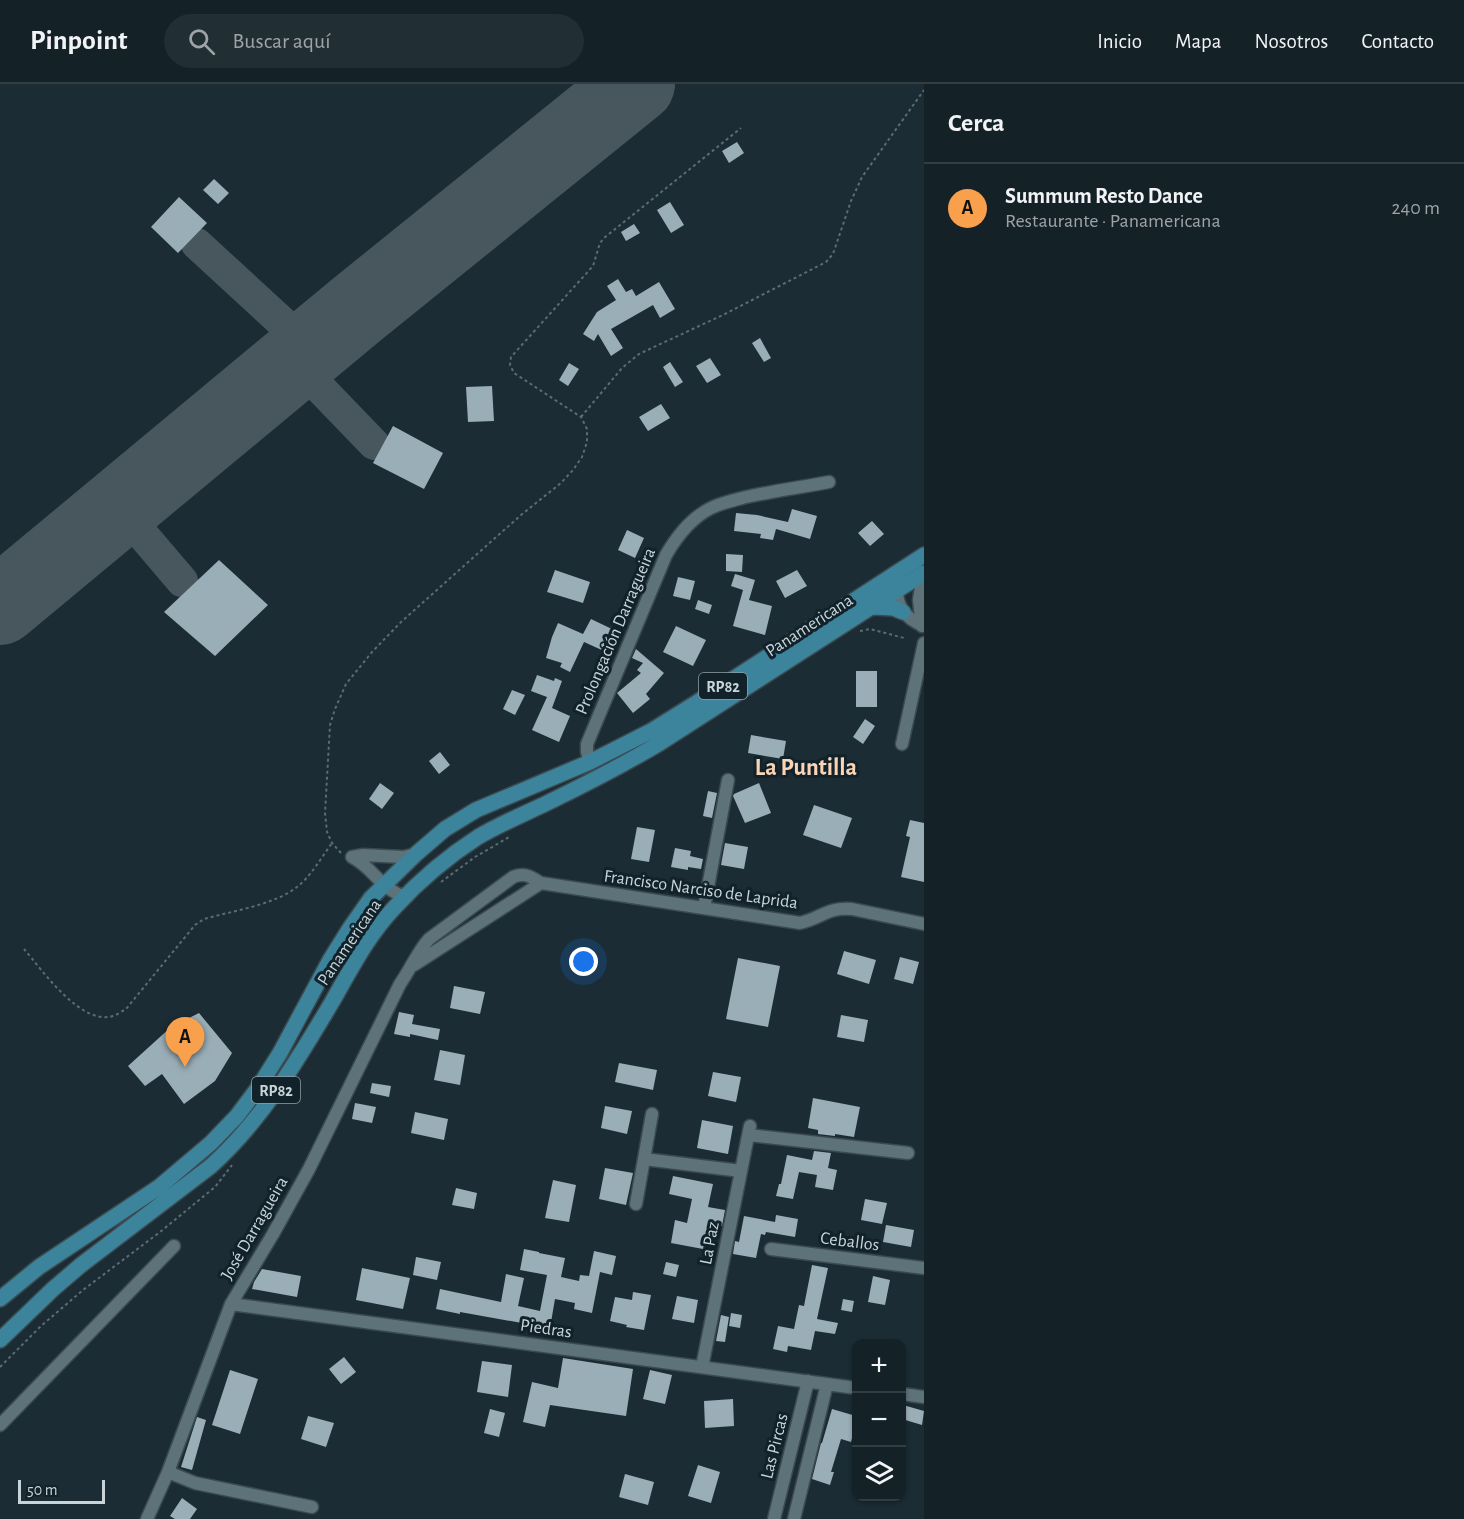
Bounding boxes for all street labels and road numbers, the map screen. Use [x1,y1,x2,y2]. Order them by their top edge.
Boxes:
street label: Prolongación Darragueira [573,545,659,717]
street label: Panamericana [763,591,856,661]
road number: RP82 [699,673,747,699]
street label: Francisco Narciso de Laprida [603,867,799,913]
street label: Panamericana [314,896,385,989]
road number: RP82 [252,1077,300,1103]
street label: José Darragueira [218,1174,292,1283]
street label: La Paz [697,1220,723,1266]
street label: Ceballos [819,1229,880,1255]
street label: Piedras [519,1316,573,1342]
street label: Las Pircas [758,1412,792,1481]

